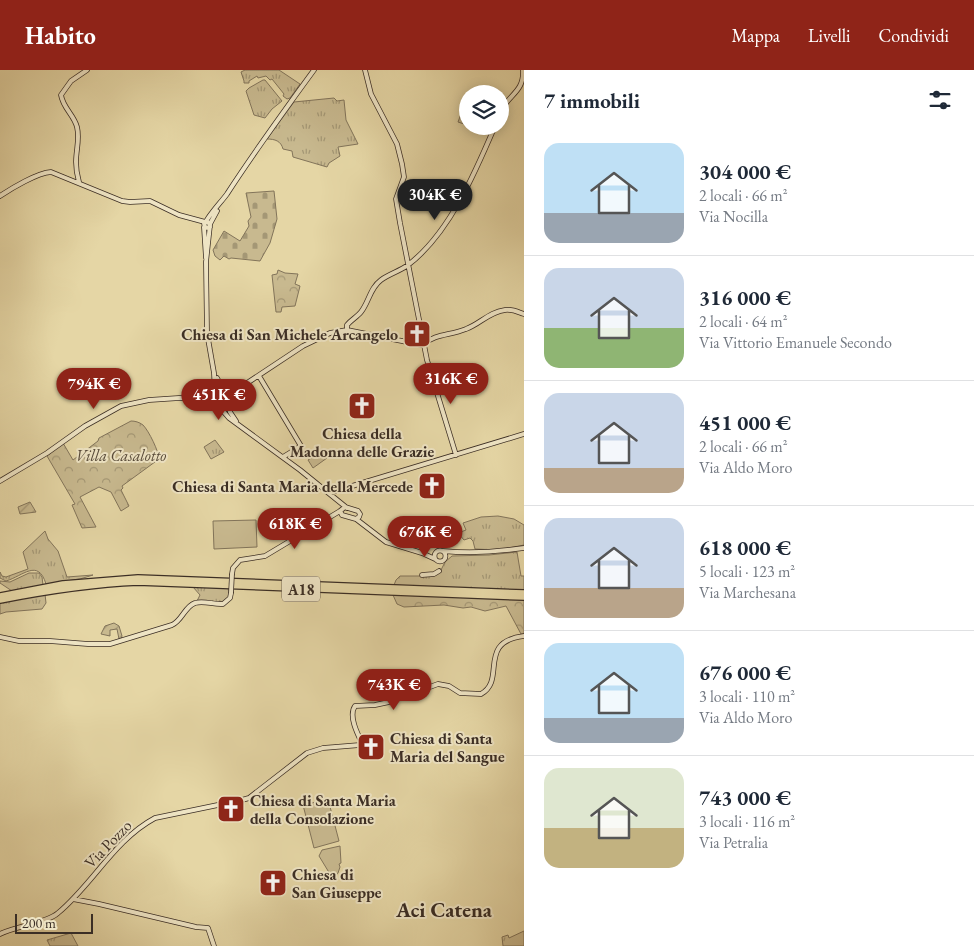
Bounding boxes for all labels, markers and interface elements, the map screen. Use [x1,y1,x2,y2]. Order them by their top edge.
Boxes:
text: Habito [25,20,96,51]
text: Mappa [731,24,780,47]
text: Livelli [808,24,850,47]
text: Condividi [878,24,949,47]
map controls [459,85,509,135]
button: layers [459,85,509,135]
icon: filters [926,86,954,114]
text: 7 immobili [544,87,640,114]
text: 304 000 € [699,158,791,185]
icon: home [584,163,644,223]
pin: 304K € [394,178,476,221]
text: 304K € [408,184,462,205]
text: 2 locali · 66 m² [699,185,787,206]
text: Via Nocilla [699,206,768,227]
text: 316 000 € [699,284,791,311]
icon: home [584,288,644,348]
text: 2 locali · 64 m² [699,311,787,332]
church icon: Chiesa di San Michele Arcangelo [402,319,432,349]
place label: Chiesa di San Michele Arcangelo [181,324,398,345]
text: Via Vittorio Emanuele Secondo [699,332,892,353]
pin: 316K € [410,362,492,405]
pin: 794K € [53,368,135,410]
text: 316K € [424,368,478,389]
text: 794K € [67,373,121,394]
pin: 451K € [178,378,260,421]
text: 451K € [192,384,246,405]
church icon: Chiesa della Madonna delle Grazie [347,391,377,421]
text: 451 000 € [699,409,791,436]
icon: home [584,413,644,473]
place label: Chiesa della Madonna delle Grazie [290,423,435,462]
text: 2 locali · 66 m² [699,436,787,457]
park label: Villa Casalotto [76,445,166,466]
text: Via Aldo Moro [699,457,792,478]
church icon: Chiesa di Santa Maria della Mercede [417,471,447,501]
place label: Chiesa di Santa Maria della Mercede [172,476,413,497]
pin: 618K € [254,508,336,550]
text: 618K € [268,513,322,534]
pin: 676K € [384,516,466,558]
text: 676K € [398,521,452,542]
text: 618 000 € [699,534,791,561]
icon: home [584,538,644,598]
text: 5 locali · 123 m² [699,561,795,582]
road number: A18 [282,576,320,602]
text: Via Marchesana [699,582,796,603]
text: 676 000 € [699,659,791,686]
icon: home [584,663,644,723]
pin: 743K € [353,668,435,711]
text: 743K € [367,674,421,695]
text: 3 locali · 110 m² [699,686,795,707]
text: Via Aldo Moro [699,707,792,728]
place label: Chiesa di Santa Maria del Sangue [390,728,505,767]
church icon: Chiesa di Santa Maria del Sangue [356,732,386,762]
text: 743 000 € [699,784,791,811]
icon: home [584,788,644,848]
place label: Chiesa di Santa Maria della Consolazione [250,790,397,829]
church icon: Chiesa di Santa Maria della Consolazione [216,794,246,824]
text: 3 locali · 116 m² [699,811,795,832]
street label: Via Pozzo [80,815,136,873]
text: Via Petralia [699,832,768,853]
place label: Chiesa di San Giuseppe [292,864,382,903]
church icon: Chiesa di San Giuseppe [258,868,288,898]
district label: Aci Catena [395,896,493,923]
scale bar [15,911,92,934]
text: 200 m [22,914,56,932]

